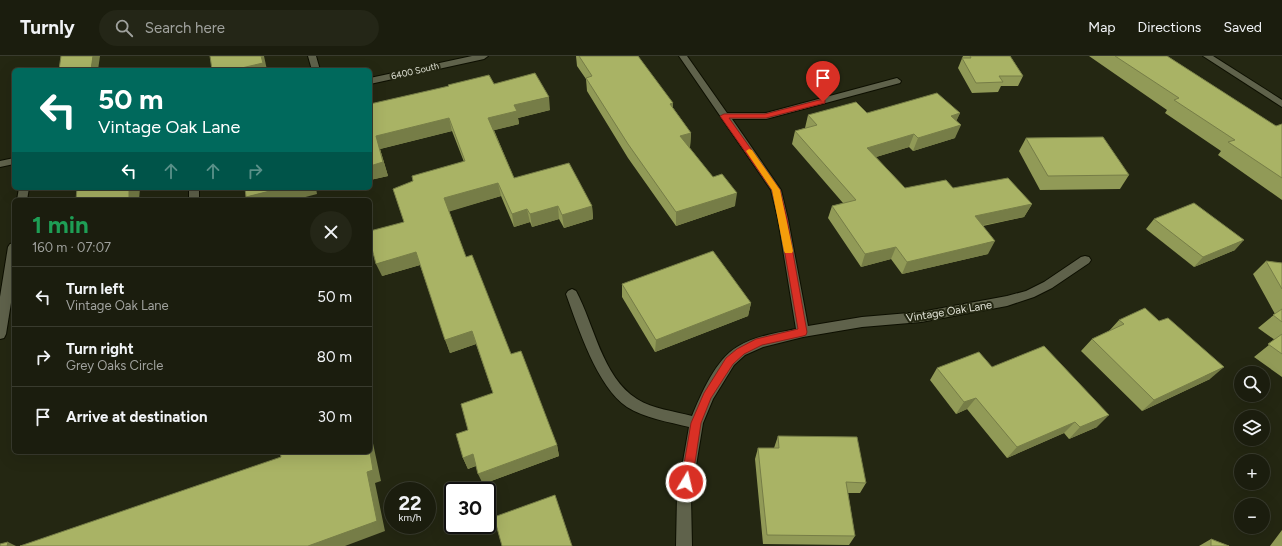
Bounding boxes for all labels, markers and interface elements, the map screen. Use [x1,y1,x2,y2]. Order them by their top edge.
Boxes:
search box [99,10,379,46]
text: Turnly [20,16,75,39]
icon: search [113,17,135,39]
text: Search here [145,19,225,37]
text: Map [1088,19,1116,36]
text: Directions [1138,19,1201,36]
text: Saved [1223,19,1262,36]
street label: 6400 South [390,60,440,81]
pin [806,61,840,102]
icon: arrive [812,67,834,89]
text: 50 m [98,82,164,116]
icon: left [32,84,84,136]
text: Vintage Oak Lane [98,116,240,138]
icon: left [118,160,140,182]
icon: ahead [160,160,182,182]
icon: ahead [202,160,224,182]
icon: right [244,160,266,182]
text: 1 min [32,210,89,239]
button: close [310,211,352,253]
text: 160 m · 07:07 [32,240,111,255]
text: Turn left [66,280,124,298]
icon: left [32,286,54,308]
text: 50 m [317,288,352,306]
text: Vintage Oak Lane [66,298,169,313]
street label: Vintage Oak Lane [905,298,993,325]
text: Turn right [66,340,134,358]
icon: right [32,346,54,368]
text: 80 m [317,348,352,366]
text: Grey Oaks Circle [66,358,163,373]
map controls [1234,366,1270,534]
button: search [1234,366,1270,402]
icon: arrive [32,406,54,428]
text: Arrive at destination [66,408,207,426]
text: 30 m [318,408,352,426]
button: layers [1234,410,1270,446]
button: + [1234,454,1270,490]
position arrow [665,461,707,503]
speed limit sign: 30 [444,482,496,534]
text: 22 [398,491,422,515]
button: − [1234,498,1270,534]
text: km/h [399,511,421,524]

